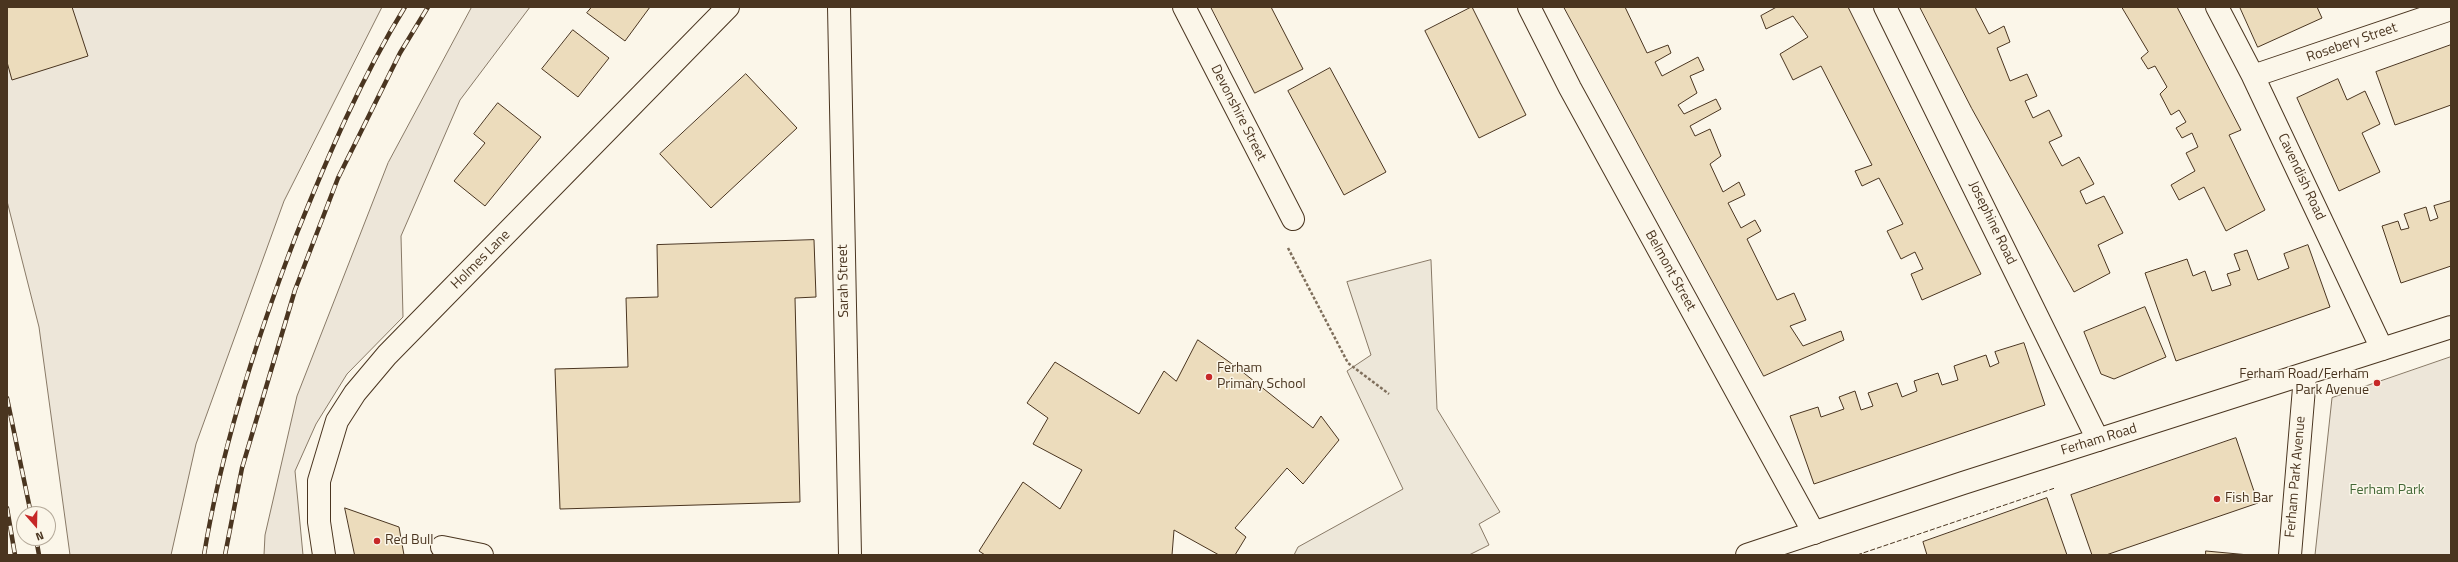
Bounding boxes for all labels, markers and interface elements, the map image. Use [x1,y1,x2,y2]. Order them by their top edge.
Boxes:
street label: Rosebery Street [2305,20,2399,66]
street label: Devonshire Street [1207,62,1269,164]
street label: Cavendish Road [2274,131,2328,223]
street label: Josephine Road [1965,178,2019,268]
street label: Holmes Lane [448,227,514,293]
street label: Belmont Street [1641,228,1699,314]
street label: Sarah Street [835,244,853,318]
place label: Ferham Primary School [1217,361,1306,394]
place label: Ferham Road/Ferham Park Avenue [2239,367,2369,400]
marker: Ferham Primary School [1204,372,1214,382]
marker: Ferham Road/Ferham Park Avenue [2372,378,2382,388]
street label: Ferham Park Avenue [2282,415,2310,539]
street label: Ferham Road [2059,420,2139,460]
park label: Ferham Park [2349,483,2425,499]
place label: Fish Bar [2225,491,2273,507]
marker: Fish Bar [2212,494,2222,504]
north arrow [16,506,56,546]
text: N [33,528,46,545]
place label: Red Bull [385,533,434,549]
marker: Red Bull [372,536,382,546]

